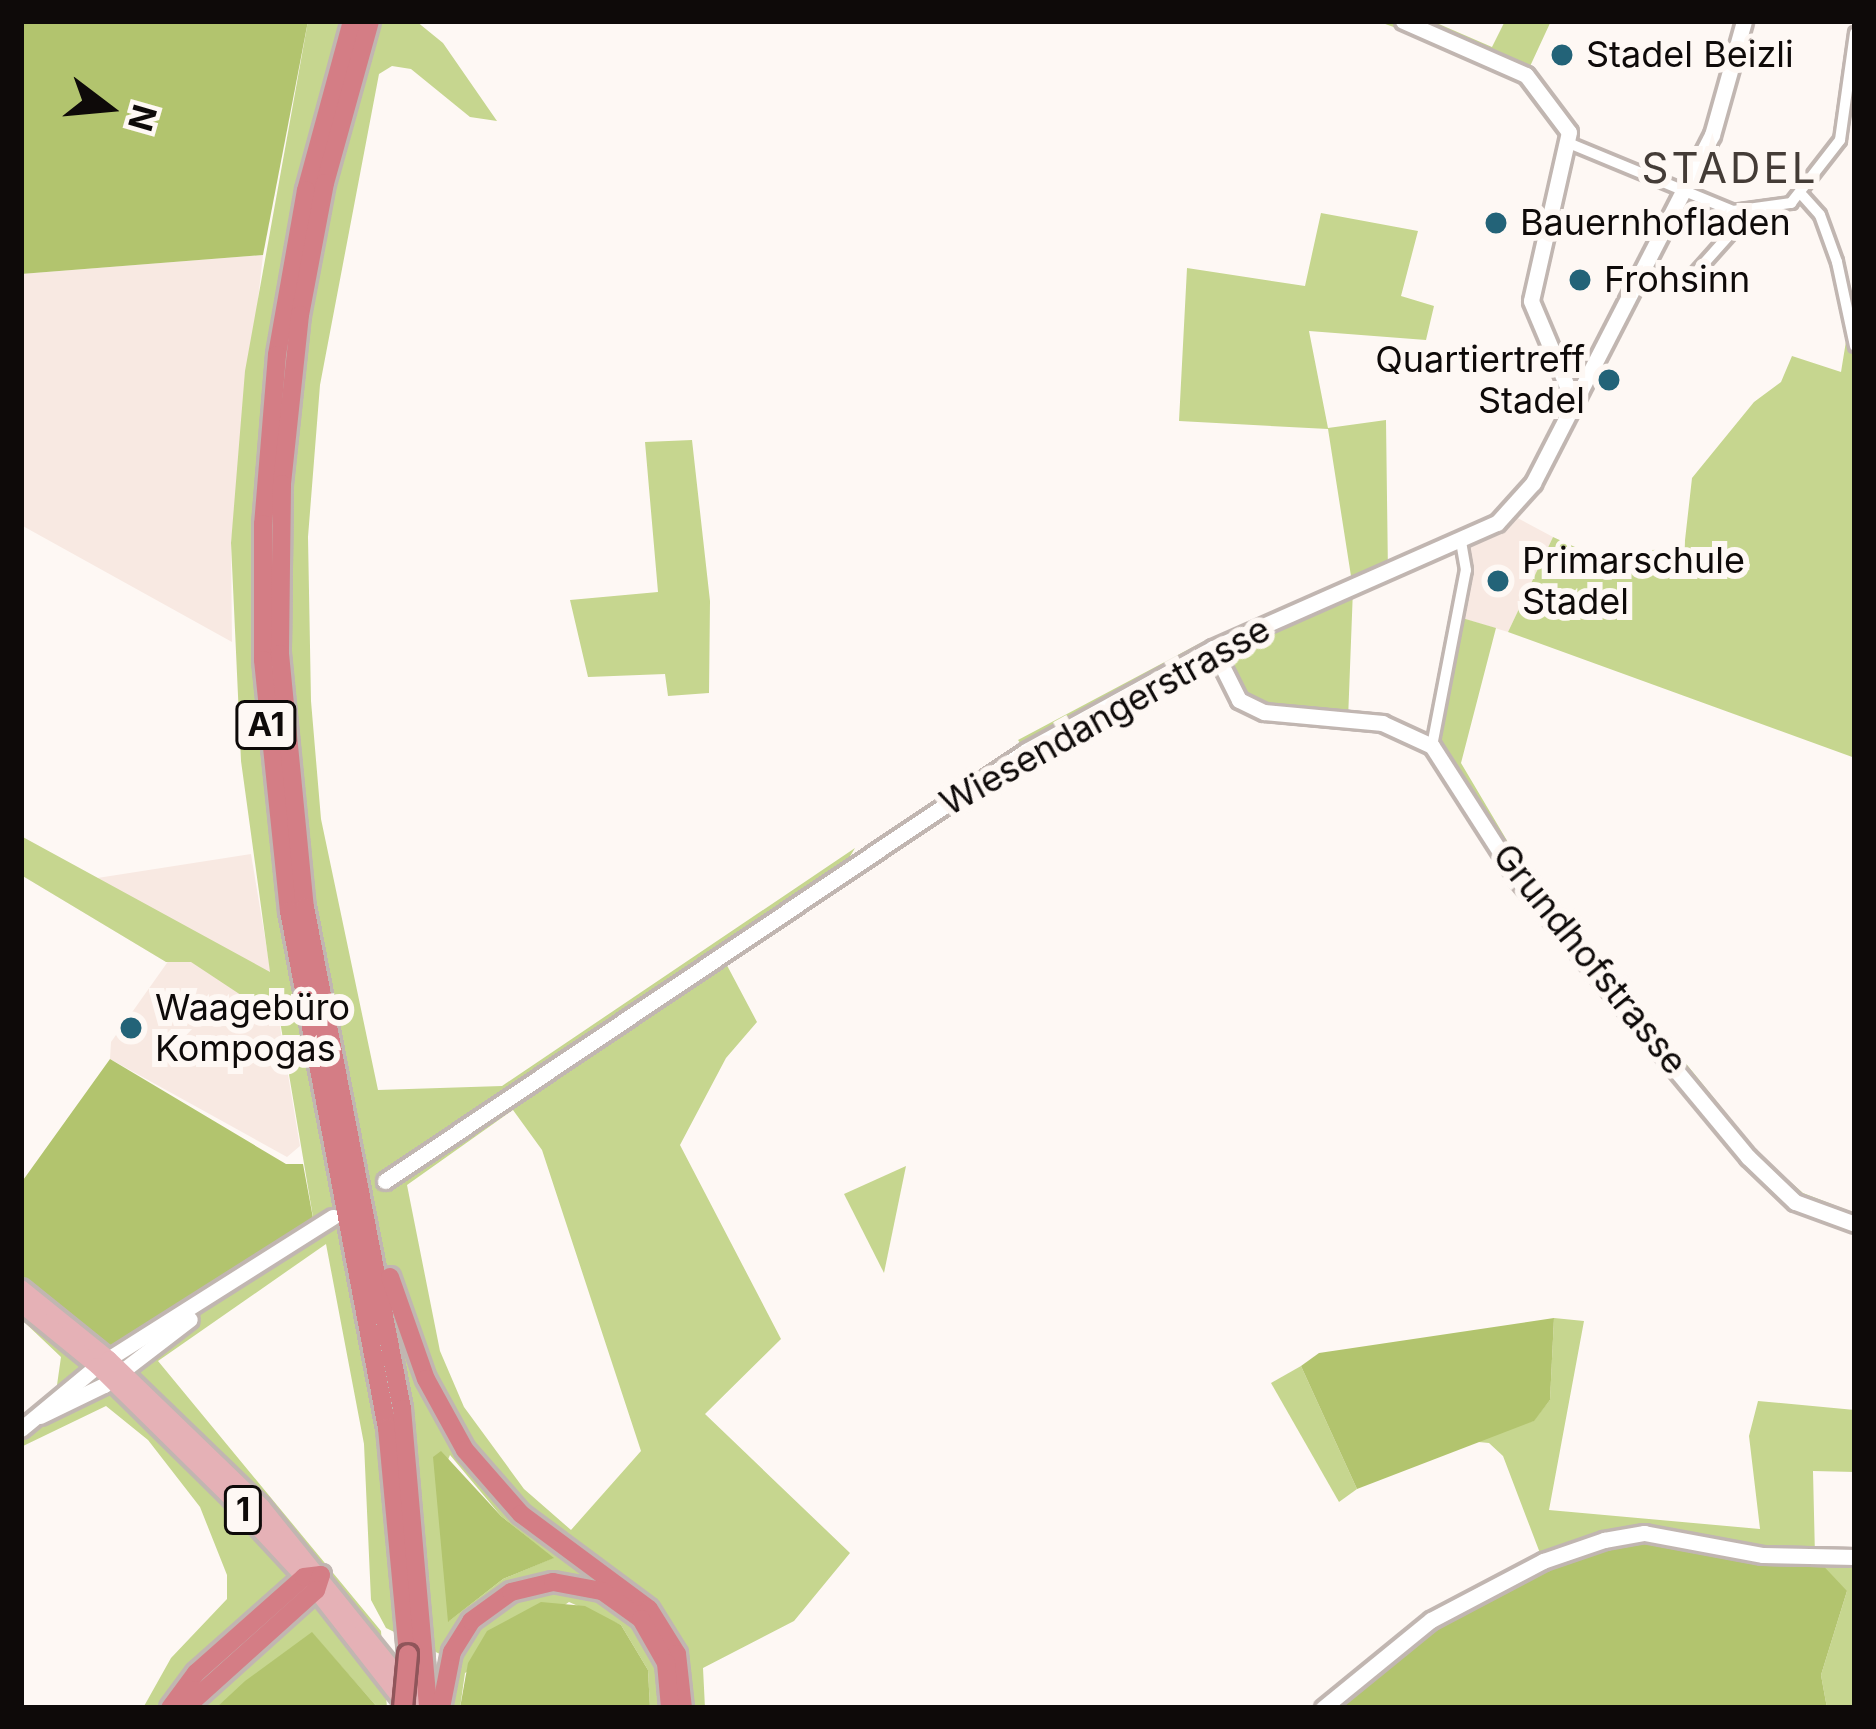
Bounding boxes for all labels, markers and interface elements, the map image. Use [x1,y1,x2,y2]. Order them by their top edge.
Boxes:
place label: Stadel Beizli [1586,33,1794,77]
marker: Stadel Beizli [1549,42,1575,68]
north arrow [48,48,168,168]
text: N [120,100,165,136]
district label: STADEL [1642,143,1818,193]
place label: Bauernhofladen [1520,201,1791,245]
marker: Bauernhofladen [1483,210,1509,236]
place label: Frohsinn [1604,258,1750,302]
marker: Frohsinn [1567,267,1593,293]
place label: Quartiertreff Stadel [1375,337,1585,422]
marker: Quartiertreff Stadel [1596,367,1622,393]
place label: Primarschule Stadel [1522,538,1745,623]
marker: Primarschule Stadel [1485,568,1511,594]
street label: Wiesendangerstrasse [933,607,1277,825]
road number: A1 [233,698,299,752]
street label: Grundhofstrasse [1484,835,1696,1083]
place label: Waagebüro Kompogas [155,985,350,1070]
marker: Waagebüro Kompogas [118,1015,144,1041]
road number: 1 [222,1483,264,1537]

